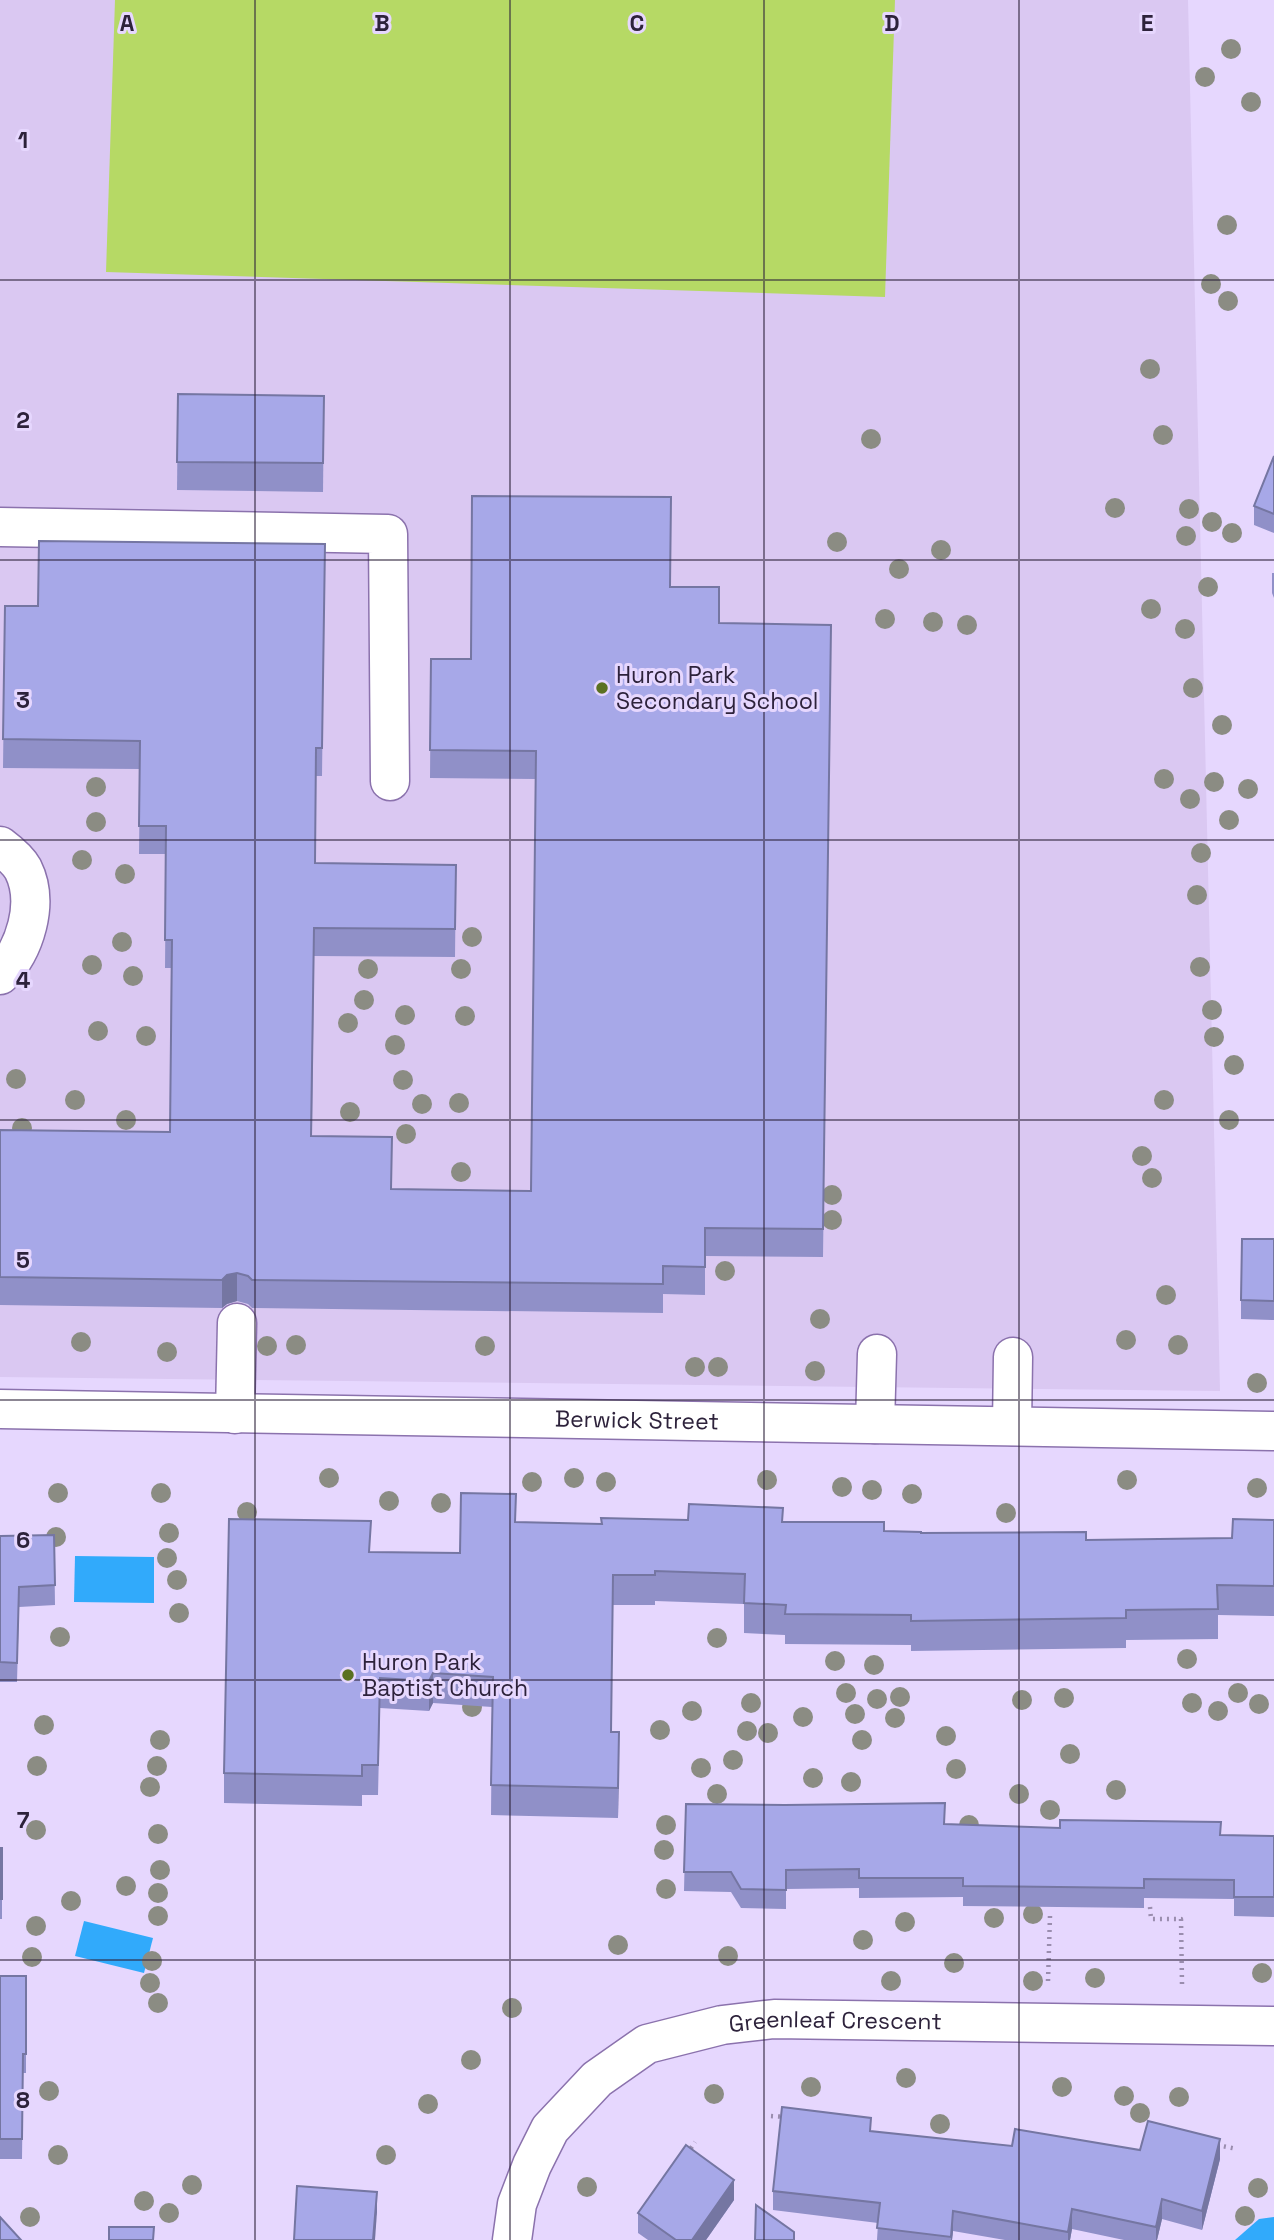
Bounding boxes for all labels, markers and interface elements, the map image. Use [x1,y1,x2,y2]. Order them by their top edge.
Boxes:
text: A [120,8,135,38]
text: B [374,8,390,38]
text: C [630,8,644,38]
text: D [884,8,900,38]
text: E [1141,8,1153,38]
text: 1 [18,125,28,155]
text: 2 [16,405,30,435]
place label: Huron Park Secondary School [616,660,818,716]
marker: Huron Park Secondary School [594,680,610,696]
text: 3 [16,685,30,715]
text: 4 [16,965,31,995]
text: 5 [16,1245,30,1275]
street label: Berwick Street [555,1404,719,1436]
text: 6 [16,1525,30,1555]
place label: Huron Park Baptist Church [362,1647,528,1703]
marker: Huron Park Baptist Church [340,1667,356,1683]
text: 7 [17,1805,30,1835]
street label: Greenleaf Crescent [727,2003,942,2039]
text: 8 [16,2085,30,2115]

